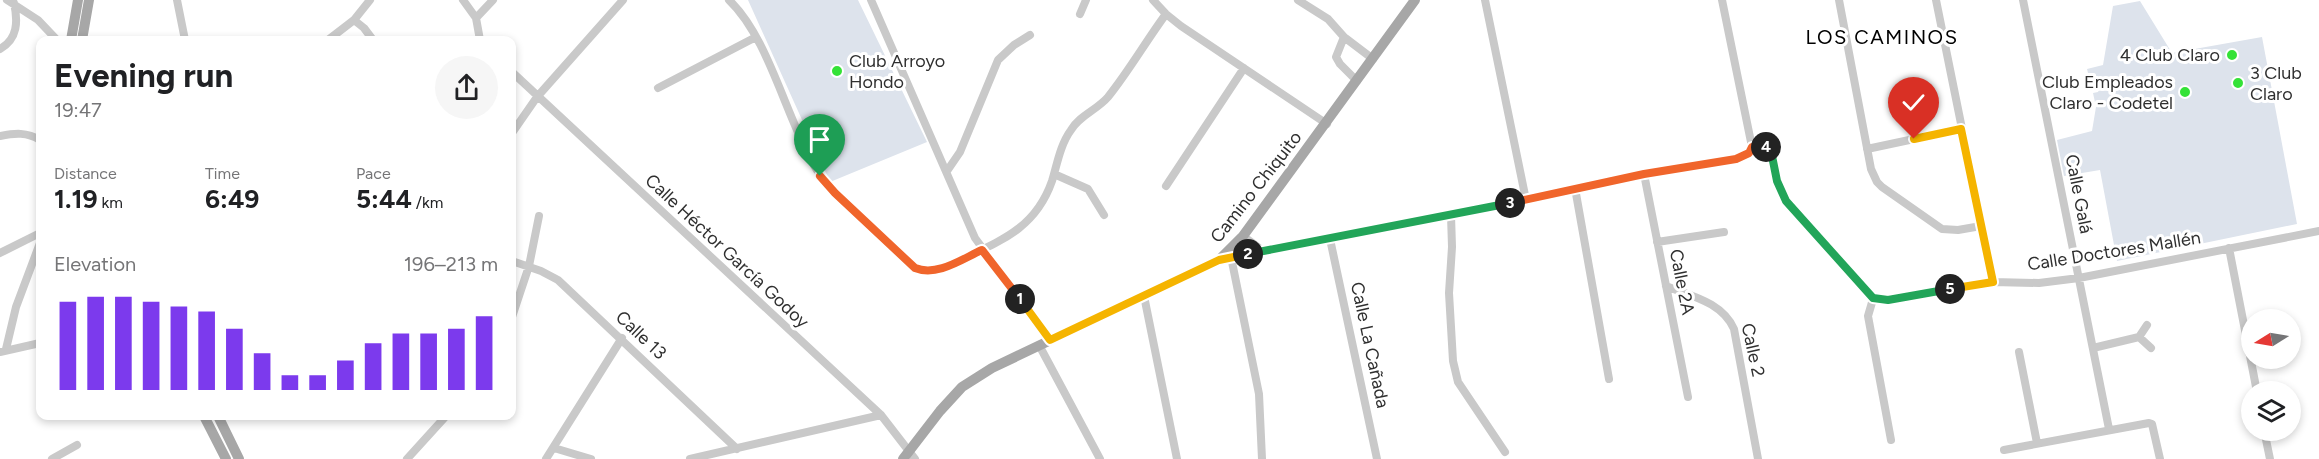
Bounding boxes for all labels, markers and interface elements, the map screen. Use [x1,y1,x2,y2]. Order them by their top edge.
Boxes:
district label: LOS CAMINOS [1806,25,1958,49]
place label: 4 Club Claro [2120,44,2220,66]
marker: 4 Club Claro [2225,48,2239,62]
place label: Club Arroyo Hondo [849,50,945,93]
text: Evening run [54,56,233,95]
button: share [435,56,498,119]
place label: 3 Club Claro [2250,62,2302,105]
marker: Club Arroyo Hondo [830,64,844,78]
place label: Club Empleados Claro - Codetel [2042,71,2173,114]
marker: 3 Club Claro [2231,76,2245,90]
pin [1888,77,1939,139]
marker: Club Empleados Claro - Codetel [2178,85,2192,99]
icon: check [1897,86,1930,119]
text: 19:47 [54,98,102,122]
pin [794,114,845,176]
icon: arrive [803,123,836,156]
street label: Camino Chiquito [1206,127,1306,247]
pin: 4 [1751,132,1781,162]
text: 4 [1761,137,1771,156]
street label: Calle Galá [2061,152,2097,236]
text: Distance [54,164,117,183]
text: Time [205,164,240,183]
text: Pace [356,164,391,183]
street label: Calle Héctor García Godoy [641,169,814,333]
text: 1.19 [54,183,97,215]
text: 6:49 [205,183,259,215]
text: 5:44 [356,183,412,215]
pin: 3 [1495,188,1525,218]
text: km [97,193,123,212]
text: /km [412,193,443,212]
text: 3 [1506,193,1514,212]
street label: Calle Doctores Mallén [2026,226,2202,276]
pin: 2 [1233,239,1263,269]
text: 2 [1243,244,1253,263]
street label: Calle 2A [1665,247,1699,317]
text: Elevation [54,252,136,276]
text: 196–213 m [404,252,498,276]
pin: 5 [1935,274,1965,304]
text: 5 [1945,279,1955,298]
street label: Calle La Cañada [1346,280,1394,410]
pin: 1 [1005,284,1035,314]
text: 1 [1017,289,1023,308]
street label: Calle 13 [611,306,671,364]
north arrow [2241,309,2301,369]
map controls [2241,309,2301,441]
street label: Calle 2 [1737,321,1769,379]
button: layers [2241,381,2301,441]

